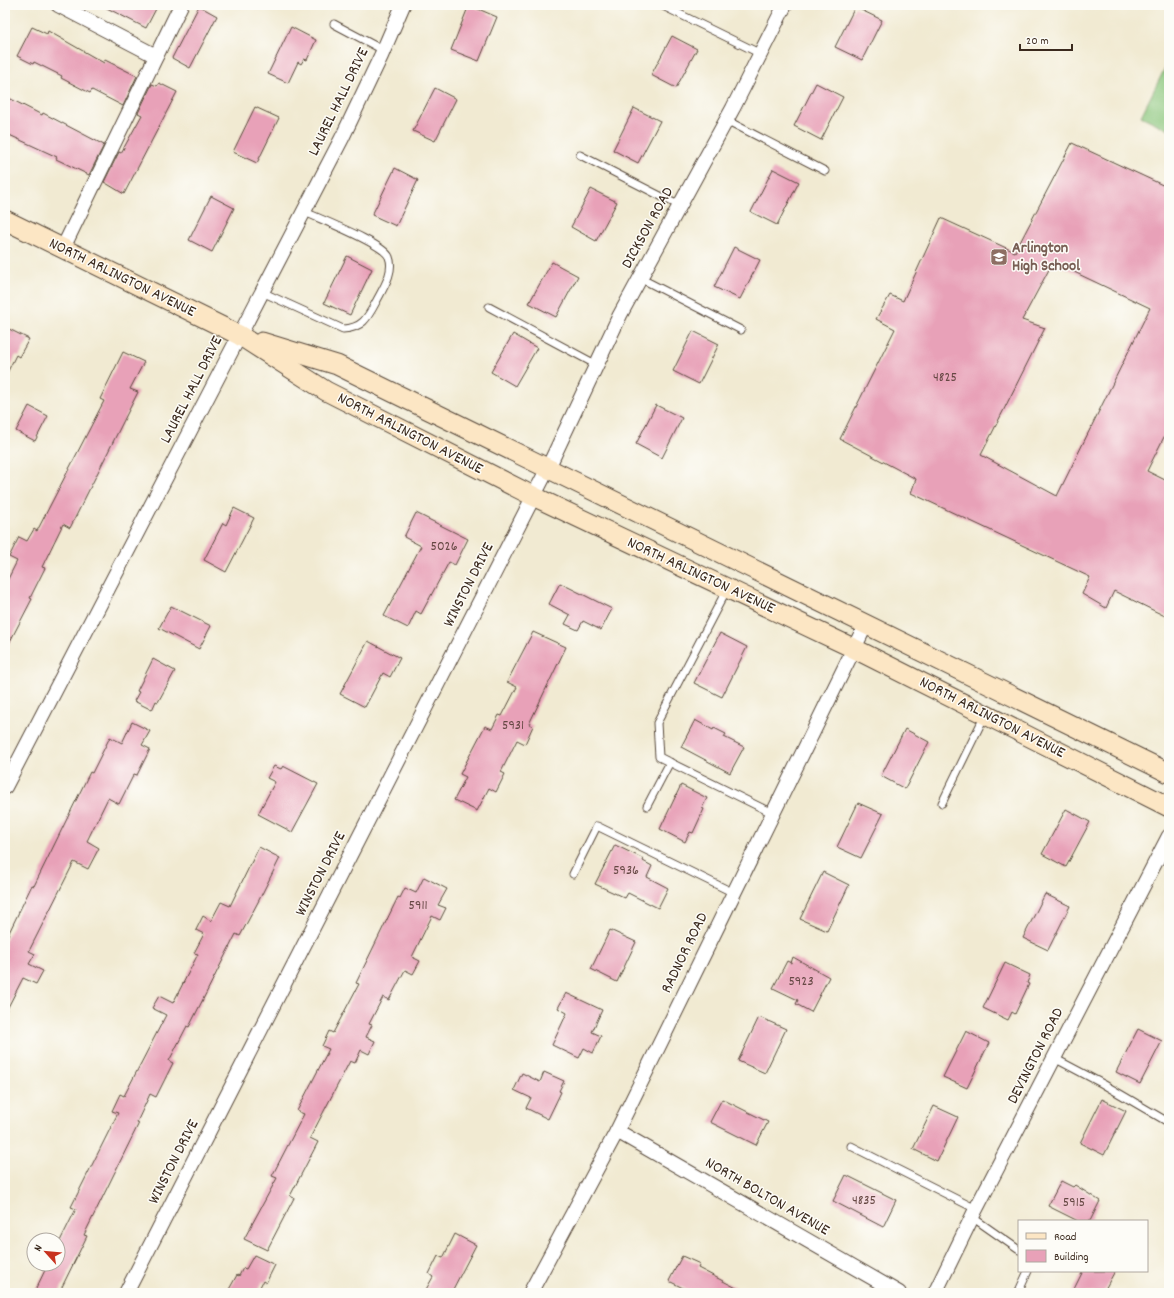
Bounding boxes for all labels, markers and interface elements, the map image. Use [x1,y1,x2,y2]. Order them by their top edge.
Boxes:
scale bar [1020,26,1072,52]
text: 20 m [1026,33,1049,50]
street label: LAUREL HALL DRIVE [303,43,376,160]
street label: DICKSON ROAD [616,183,680,273]
street label: NORTH ARLINGTON AVENUE [45,232,200,324]
place label: Arlington High School [1012,237,1080,278]
school or university icon: Arlington High School [989,247,1009,267]
street label: LAUREL HALL DRIVE [155,332,229,448]
house number: 4825 [933,368,957,388]
street label: NORTH ARLINGTON AVENUE [333,387,488,481]
street label: NORTH ARLINGTON AVENUE [623,532,779,621]
house number: 5026 [430,537,458,557]
street label: WINSTON DRIVE [438,538,501,631]
street label: NORTH ARLINGTON AVENUE [915,671,1070,765]
house number: 5931 [502,716,524,736]
street label: WINSTON DRIVE [290,827,353,920]
house number: 5936 [613,861,639,881]
house number: 5911 [408,896,428,916]
street label: RADNOR ROAD [656,909,714,997]
house number: 5923 [788,972,814,992]
street label: DEVINGTON ROAD [1002,1004,1070,1108]
street label: WINSTON DRIVE [143,1115,206,1208]
street label: NORTH BOLTON AVENUE [701,1152,834,1242]
house number: 4835 [852,1191,876,1211]
house number: 5915 [1063,1193,1085,1213]
legend [1018,1220,1148,1272]
text: Road [1054,1229,1076,1246]
north arrow [26,1232,66,1272]
text: N [31,1242,47,1254]
text: Building [1054,1249,1089,1266]

